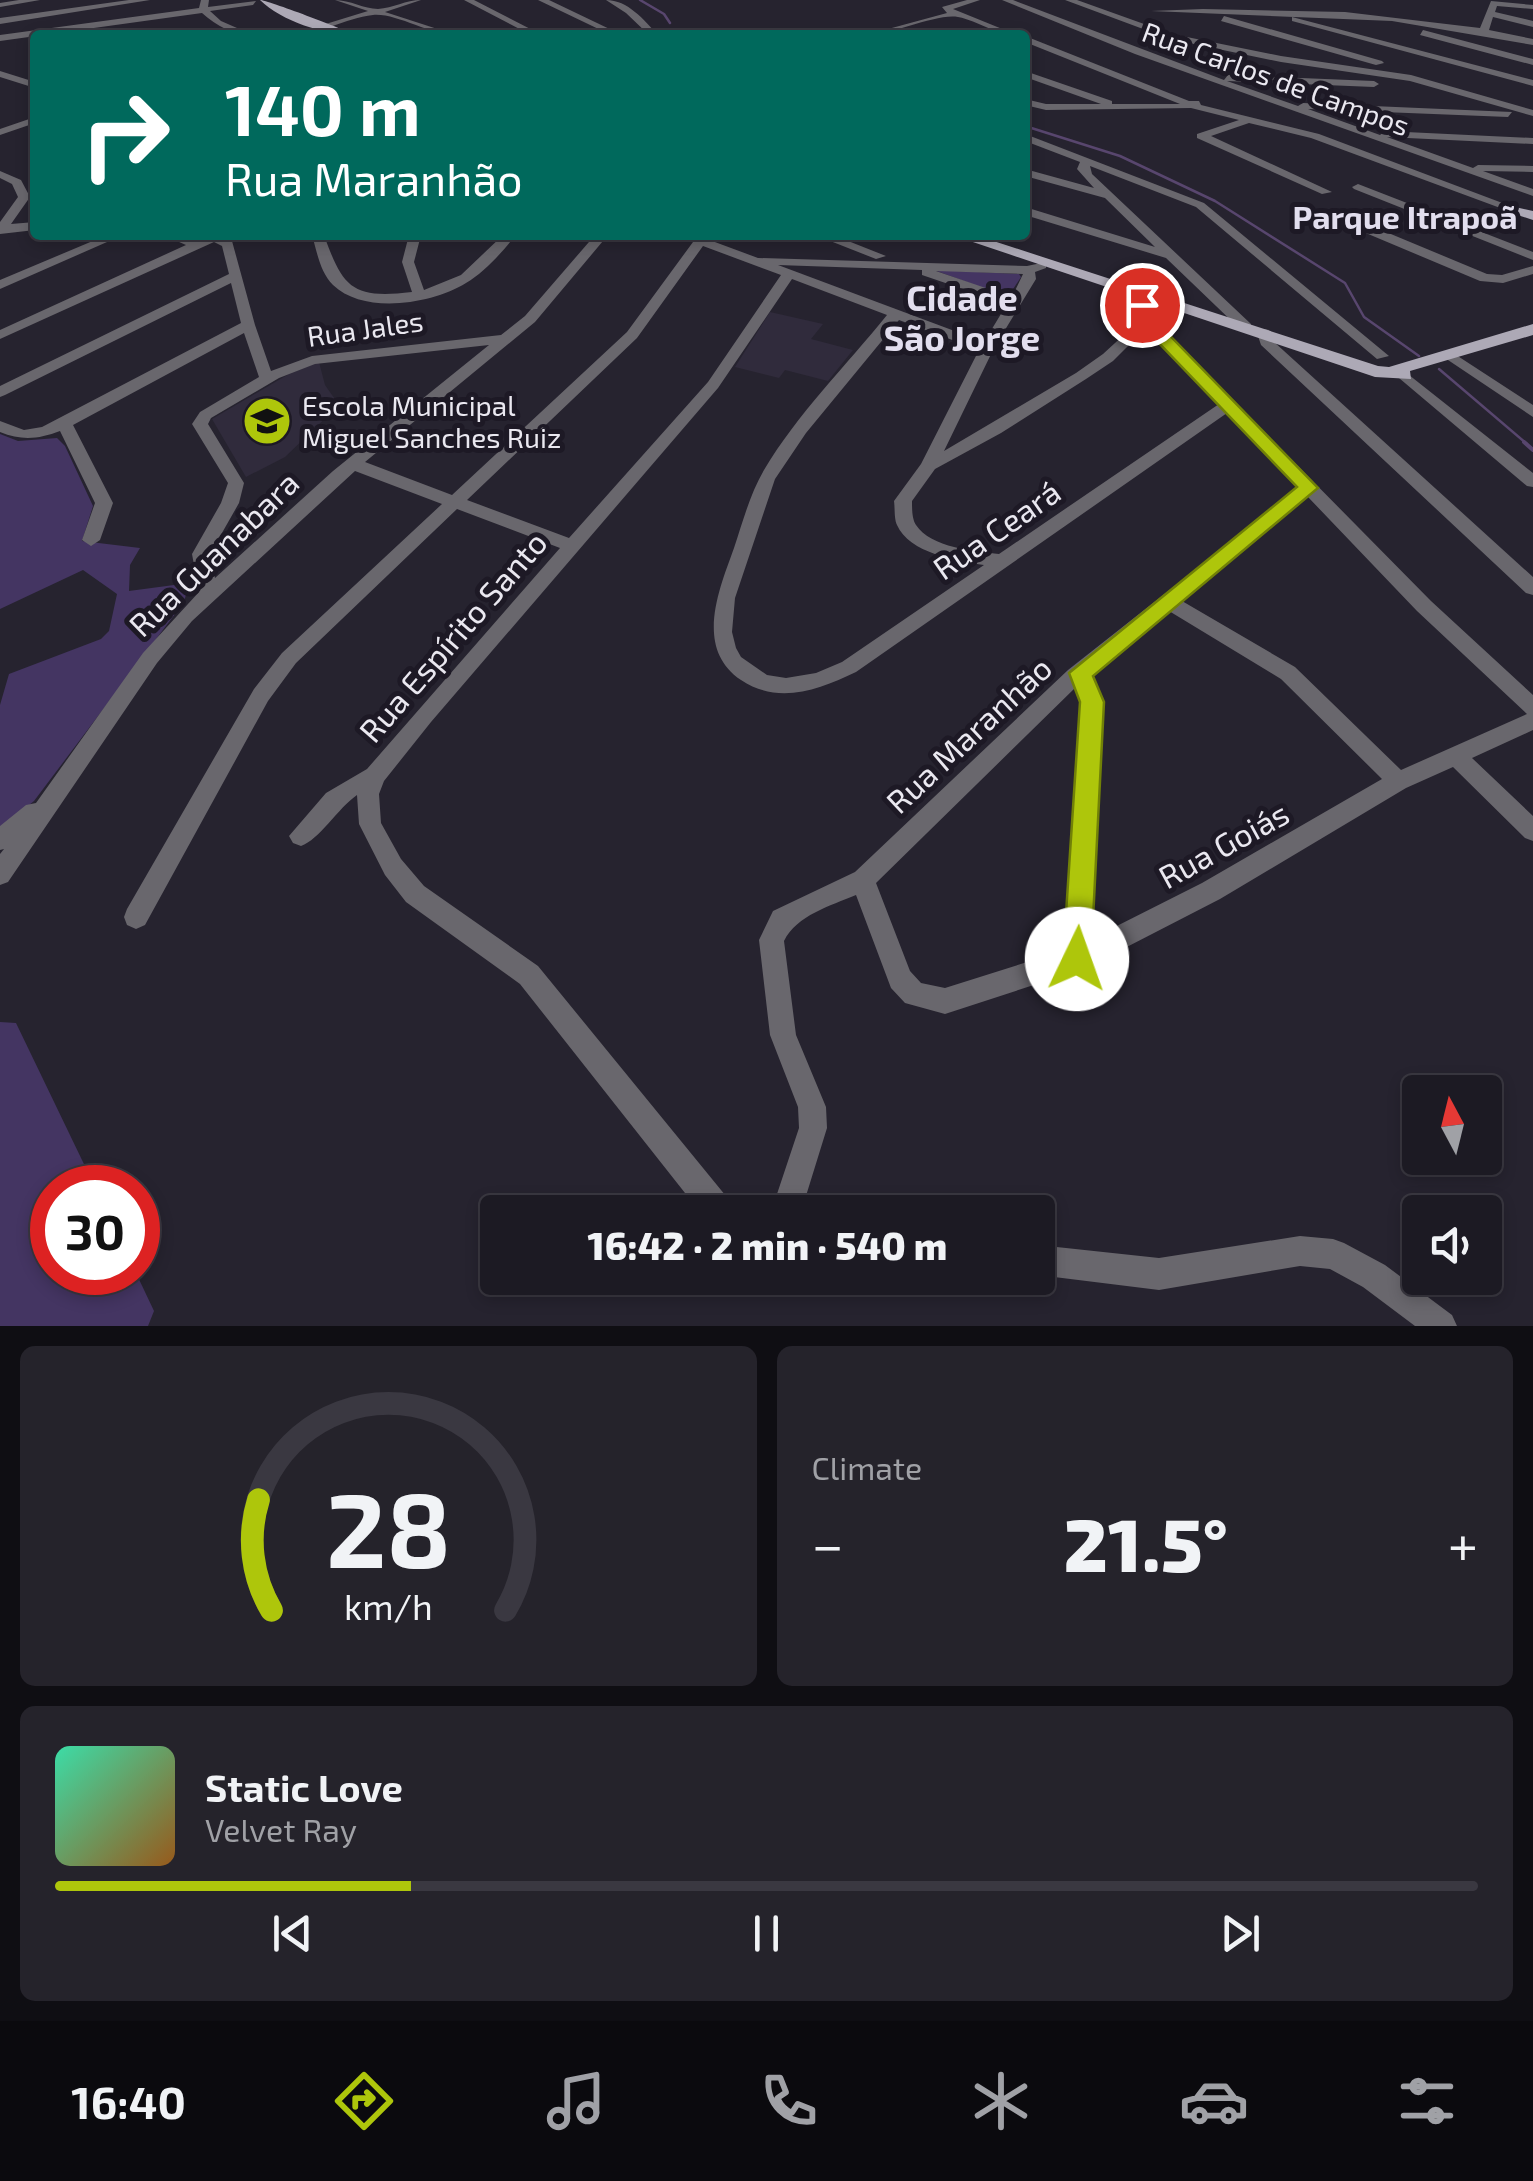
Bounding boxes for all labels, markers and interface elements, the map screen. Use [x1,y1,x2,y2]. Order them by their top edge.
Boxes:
street label: Rua Carlos de Campos [1138,14,1414,142]
text: 140 m [225,66,421,150]
icon: right [60,70,190,200]
text: Rua Maranhão [225,151,523,205]
district label: Parque Itrapoã [1293,197,1517,235]
pin [1100,263,1185,348]
district label: Cidade São Jorge [884,276,1040,358]
icon: arrive [1115,278,1170,333]
street label: Rua Jales [305,303,425,353]
place label: Escola Municipal Miguel Sanches Ruiz [302,388,561,454]
school or university icon: Escola Municipal Miguel Sanches Ruiz [241,395,293,447]
street label: Rua Guanabara [120,463,306,643]
street label: Rua Ceará [925,472,1067,586]
street label: Rua Espírito Santo [350,523,554,749]
street label: Rua Maranhão [878,648,1058,820]
street label: Rua Goiás [1151,793,1295,895]
position arrow [1025,907,1129,1011]
north arrow [1402,1075,1502,1175]
map controls [1402,1075,1502,1295]
speed limit sign: 30 [30,1165,160,1295]
button: sound [1402,1195,1502,1295]
text: 16:42 · 2 min · 540 m [588,1222,947,1268]
text: Climate [812,1448,922,1486]
text: 28 [326,1464,451,1589]
text: 21.5° [1064,1497,1228,1587]
text: − [812,1510,844,1576]
text: + [1448,1510,1478,1576]
text: km/h [344,1584,433,1627]
text: Static Love [205,1764,403,1810]
text: Velvet Ray [205,1810,357,1848]
icon: previous [265,1906,320,1961]
icon: pause [739,1906,794,1961]
icon: next [1213,1906,1268,1961]
icon: directions [329,2066,399,2136]
icon: music [541,2066,611,2136]
icon: phone [754,2066,824,2136]
icon: climate [966,2066,1036,2136]
icon: car [1179,2066,1249,2136]
icon: filters [1392,2066,1462,2136]
text: 16:40 [71,2074,186,2128]

